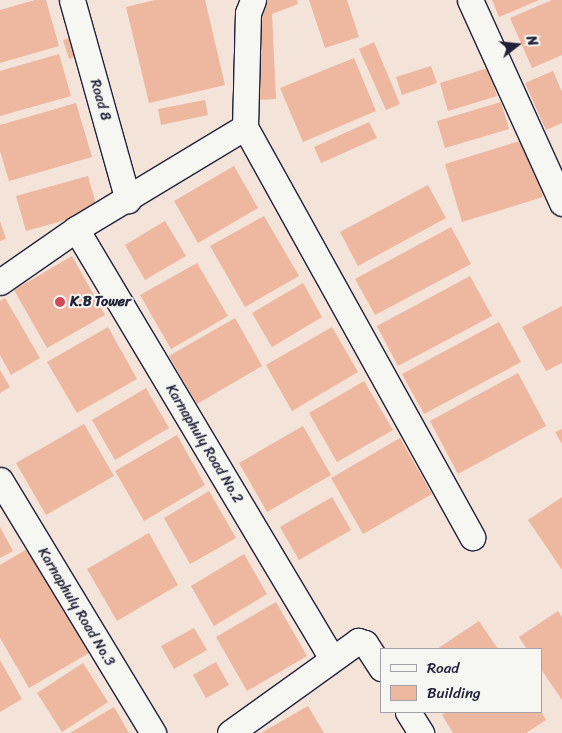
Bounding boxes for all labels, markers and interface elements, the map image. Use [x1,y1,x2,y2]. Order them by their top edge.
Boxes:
north arrow [492,20,542,70]
text: N [519,33,545,49]
street label: Road 8 [86,77,114,123]
place label: K.B Tower [70,294,132,310]
marker: K.B Tower [54,296,66,308]
street label: Karnaphuly Road No.2 [162,382,246,506]
street label: Karnaphuly Road No.3 [34,545,118,669]
legend [380,648,542,713]
text: Road [427,655,459,681]
text: Building [427,680,481,706]

